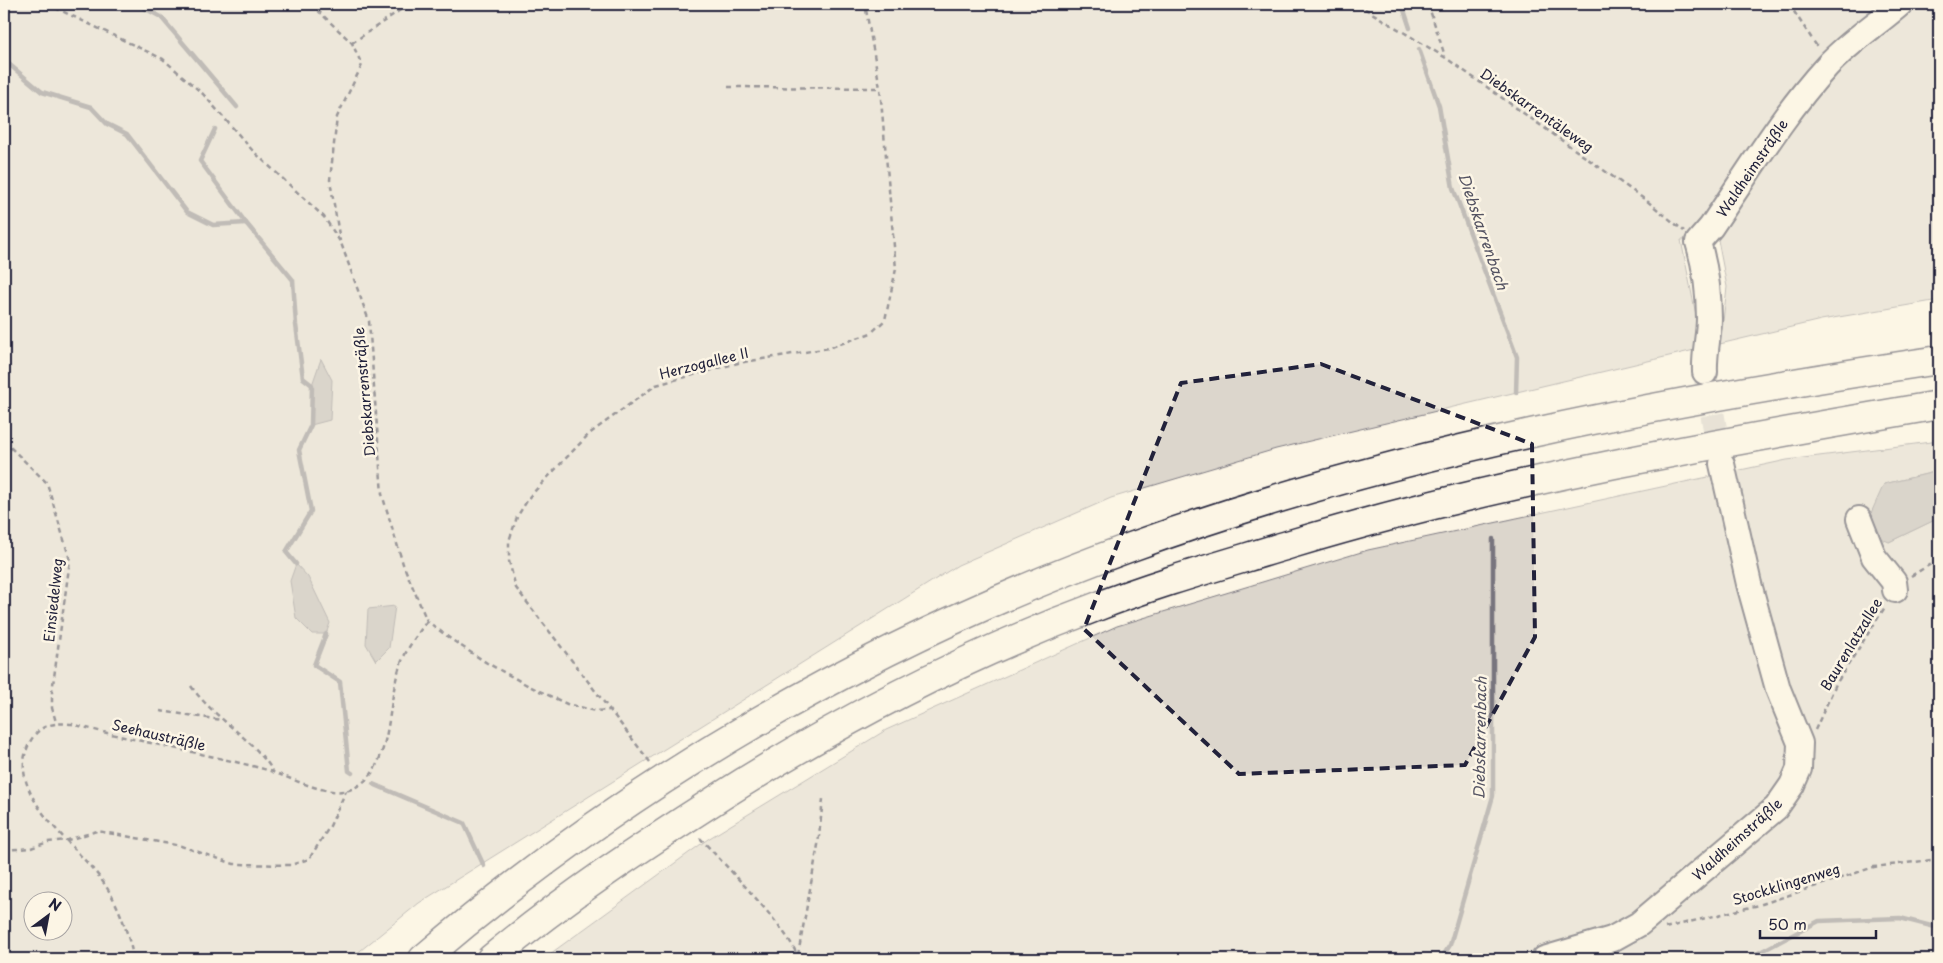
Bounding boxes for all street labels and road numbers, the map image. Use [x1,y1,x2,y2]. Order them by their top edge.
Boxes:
street label: Diebskarrentäleweg [1476,63,1598,157]
street label: Waldheimsträßle [1711,115,1793,221]
street label: Diebskarrensträßle [348,326,380,458]
street label: Herzogallee II [657,342,751,384]
street label: Einsiedelweg [38,557,68,643]
street label: Baurenlatzallee [1815,593,1887,694]
street label: Seehausträßle [110,714,208,756]
street label: Waldheimsträßle [1687,793,1787,885]
street label: Stockklingenweg [1730,858,1842,910]

